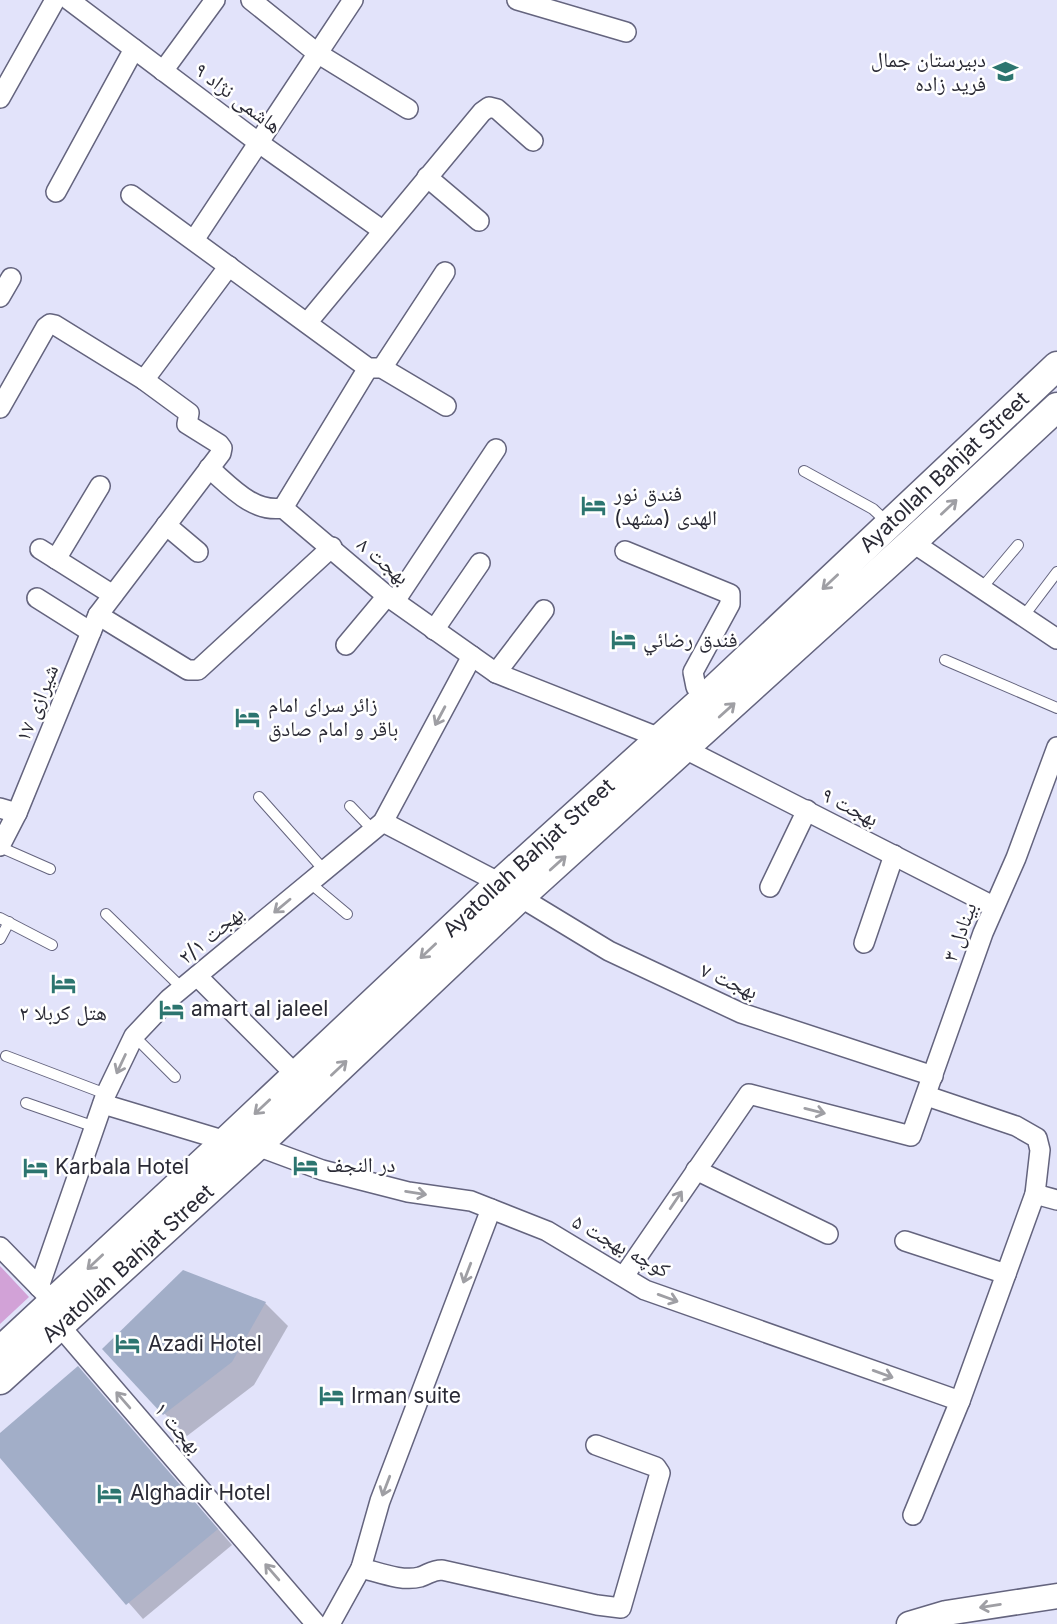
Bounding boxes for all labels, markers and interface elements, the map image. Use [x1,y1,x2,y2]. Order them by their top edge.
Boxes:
place label: دبیرستان جمال فرید زاده [871,47,986,96]
street label: هاشمی نژاد ۹ [189,57,287,139]
school or university icon: دبیرستان جمال فرید زاده [992,58,1020,86]
street label: Ayatollah Bahjat Street [854,386,1034,557]
place label: فندق نور الهدى (مشهد) [613,481,717,530]
hotel icon: فندق نور الهدى (مشهد) [580,492,608,520]
one-way arrow [940,499,957,516]
street label: بهجت ۸ [352,532,414,590]
one-way arrow [821,573,838,590]
hotel icon: فندق رضائي [609,626,637,654]
place label: فندق رضائي [643,627,738,656]
street label: شیرازی ۱۷ [10,661,63,745]
place label: زائر سرای امام باقر و امام صادق [268,692,398,743]
one-way arrow [718,702,735,719]
hotel icon: زائر سرای امام باقر و امام صادق [234,703,262,731]
one-way arrow [432,705,446,726]
street label: Ayatollah Bahjat Street [438,773,619,942]
street label: بهجت ۹ [818,782,883,831]
one-way arrow [549,855,567,871]
one-way arrow [273,898,291,914]
street label: بینادل ۳ [937,899,982,965]
street label: بهجت ۲/۱ [173,900,248,969]
one-way arrow [420,943,437,960]
street label: بهجت ۷ [697,957,762,1004]
hotel icon: هتل کربلا ۲ [49,970,77,998]
hotel icon: amart al jaleel [157,995,185,1023]
place label: amart al jaleel [191,996,328,1021]
place label: هتل کربلا ۲ [19,1000,107,1026]
one-way arrow [114,1052,127,1074]
one-way arrow [330,1060,347,1077]
one-way arrow [254,1099,271,1116]
one-way arrow [804,1105,826,1118]
hotel icon: در النجف [292,1151,320,1179]
place label: در النجف [326,1152,395,1177]
hotel icon: Karbala Hotel [21,1153,49,1181]
place label: Karbala Hotel [55,1154,189,1179]
street label: Ayatollah Bahjat Street [37,1179,219,1348]
one-way arrow [404,1187,427,1200]
one-way arrow [669,1190,683,1210]
street label: کوچه بهجت ۵ [568,1209,675,1283]
one-way arrow [86,1254,104,1270]
one-way arrow [460,1262,472,1284]
one-way arrow [657,1293,679,1305]
hotel icon: Azadi Hotel [114,1330,142,1358]
place label: Azadi Hotel [148,1331,262,1356]
one-way arrow [871,1368,893,1381]
hotel icon: Irman suite [317,1382,345,1410]
place label: Irman suite [351,1383,461,1408]
one-way arrow [115,1391,131,1409]
street label: بهجت ۱ [149,1397,208,1459]
one-way arrow [379,1474,392,1496]
hotel icon: Alghadir Hotel [96,1479,124,1507]
place label: Alghadir Hotel [130,1480,271,1505]
one-way arrow [264,1564,280,1582]
one-way arrow [979,1600,1001,1613]

